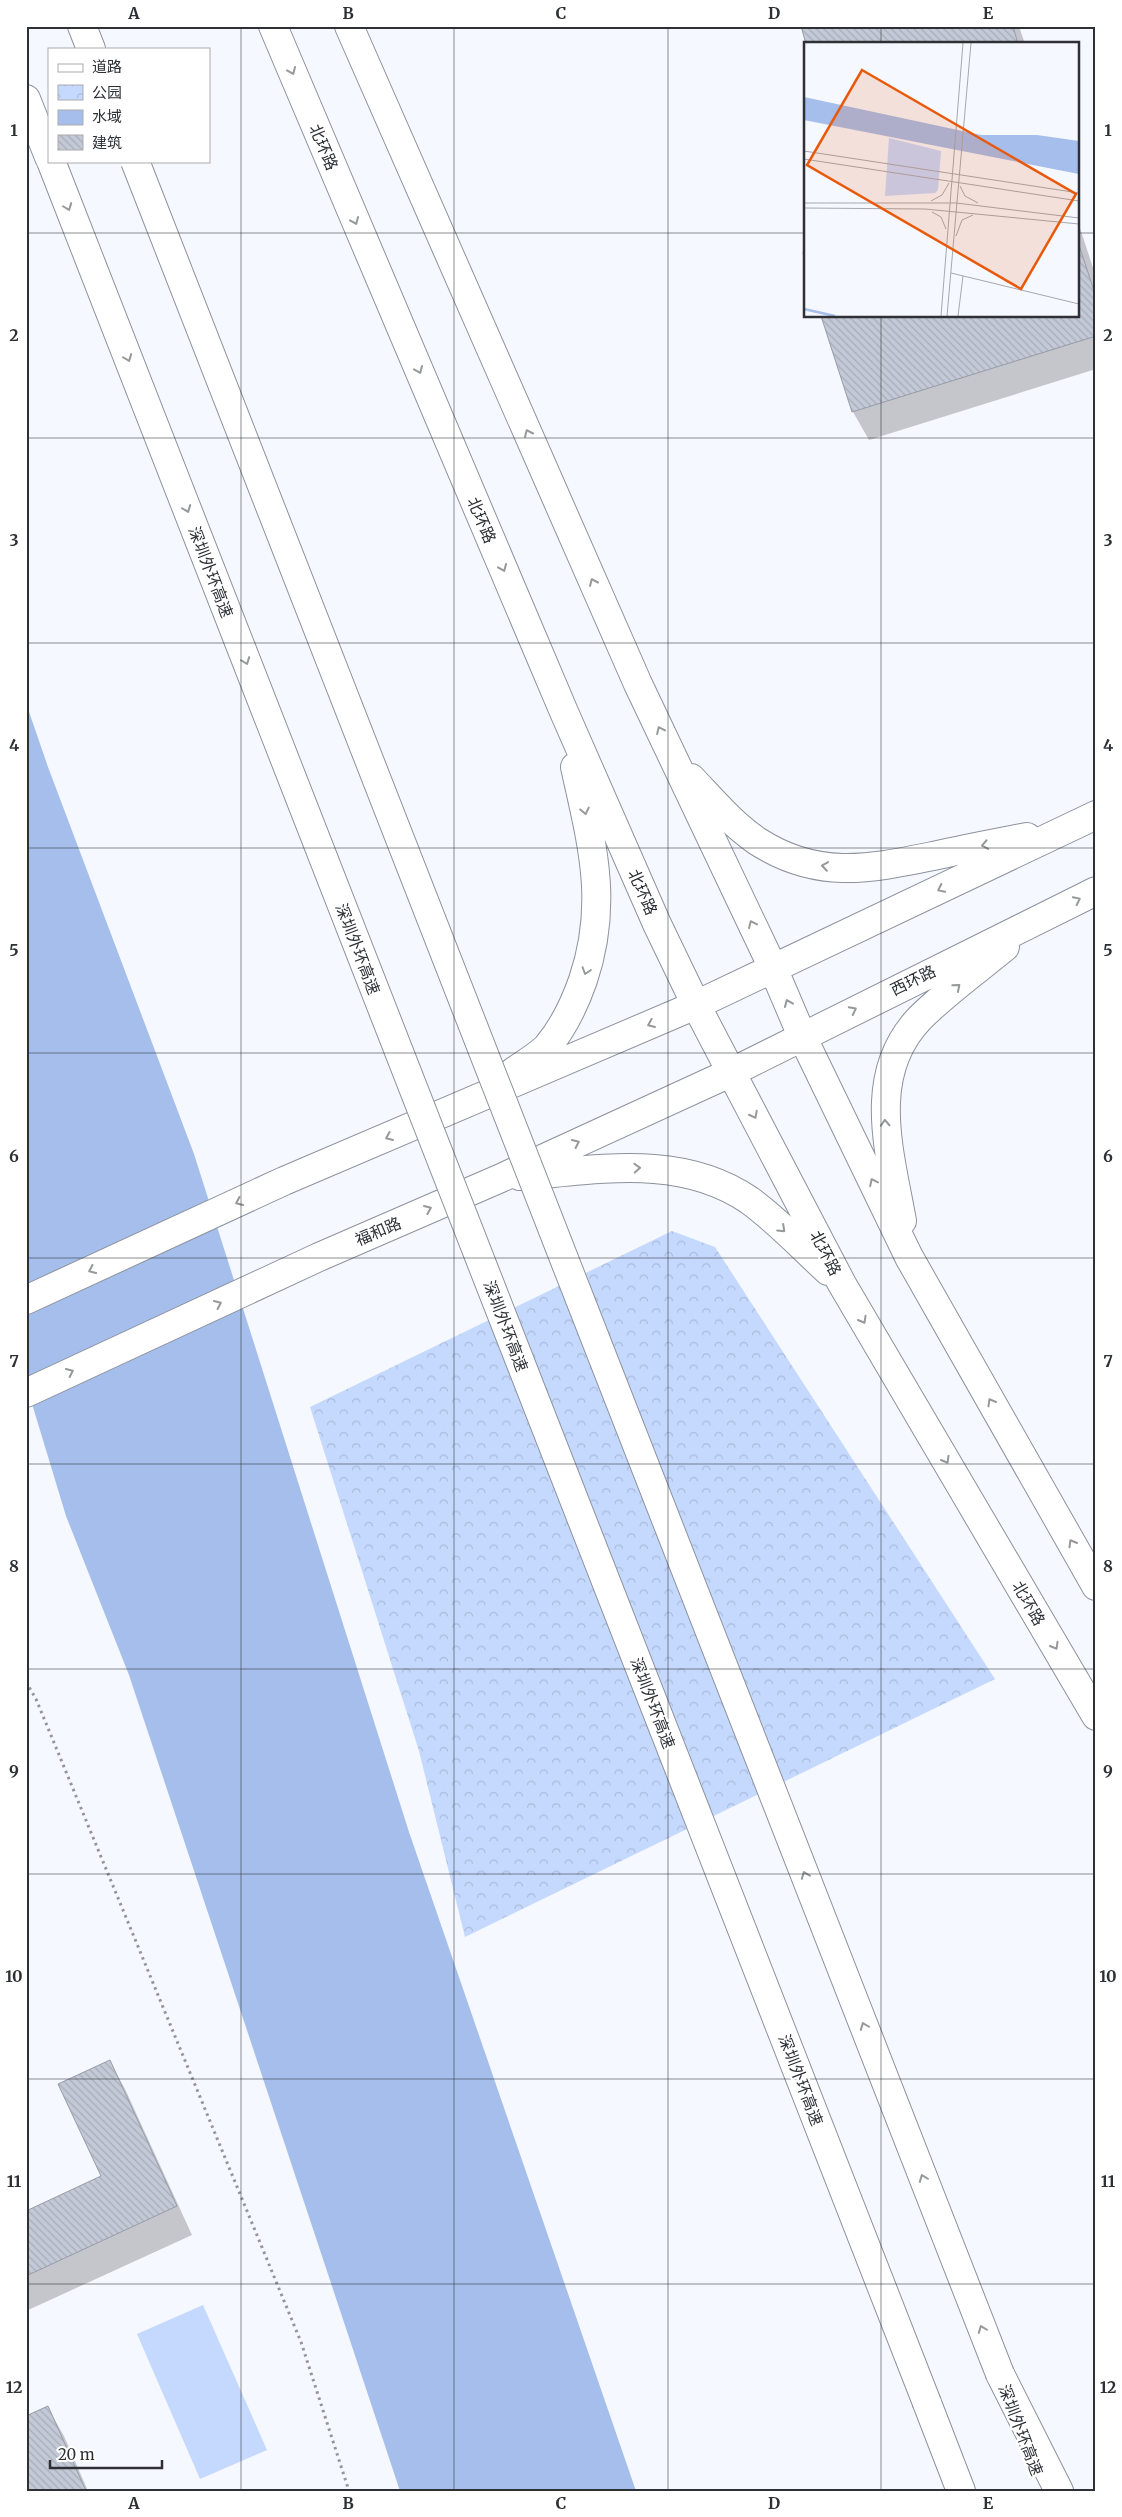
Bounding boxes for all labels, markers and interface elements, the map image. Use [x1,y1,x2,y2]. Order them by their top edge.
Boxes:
text: A [127,3,140,23]
text: B [342,3,354,23]
text: C [556,3,566,23]
text: D [768,3,780,23]
text: E [983,3,994,23]
inset map [804,42,1080,318]
legend [48,48,210,162]
text: 道路 [92,57,122,76]
one-way arrow [286,66,296,75]
text: 公园 [92,83,122,102]
text: 水域 [92,107,122,126]
text: 1 [10,120,18,140]
text: 1 [1104,120,1112,140]
street label: 北环路 [305,121,343,173]
text: 建筑 [92,133,122,152]
one-way arrow [62,202,73,211]
one-way arrow [349,216,360,225]
text: 2 [9,325,19,345]
text: 2 [1103,325,1113,345]
one-way arrow [121,353,132,362]
one-way arrow [412,365,423,374]
one-way arrow [523,429,534,438]
street label: 北环路 [463,494,501,546]
one-way arrow [180,504,191,513]
street label: 深圳外环高速 [184,524,238,620]
text: 3 [9,530,19,550]
text: 3 [1103,530,1113,550]
one-way arrow [496,563,507,572]
one-way arrow [589,578,600,587]
one-way arrow [240,656,250,665]
one-way arrow [656,726,666,735]
text: 4 [9,735,19,755]
text: 4 [1103,735,1113,755]
one-way arrow [579,807,590,815]
one-way arrow [981,839,990,850]
one-way arrow [821,862,830,872]
street label: 北环路 [624,866,662,918]
one-way arrow [937,883,946,893]
one-way arrow [1072,896,1081,906]
street label: 深圳外环高速 [331,901,385,997]
one-way arrow [748,920,759,929]
text: 5 [9,940,19,960]
text: 5 [1103,940,1113,960]
street label: 西环路 [887,960,939,1000]
one-way arrow [581,966,591,975]
one-way arrow [952,984,961,993]
one-way arrow [784,999,795,1008]
one-way arrow [848,1006,857,1016]
one-way arrow [647,1017,656,1028]
one-way arrow [748,1110,758,1119]
one-way arrow [880,1119,890,1126]
one-way arrow [385,1130,394,1141]
one-way arrow [571,1139,580,1149]
text: 6 [9,1146,19,1166]
text: 6 [1103,1146,1113,1166]
one-way arrow [633,1162,641,1173]
one-way arrow [869,1178,879,1187]
one-way arrow [235,1195,244,1206]
one-way arrow [423,1205,432,1216]
street label: 福和路 [352,1212,404,1250]
one-way arrow [777,1223,786,1232]
street label: 北环路 [806,1227,846,1279]
one-way arrow [88,1264,97,1274]
street label: 深圳外环高速 [479,1278,533,1374]
one-way arrow [213,1299,222,1310]
one-way arrow [857,1315,867,1324]
text: 7 [9,1351,19,1371]
text: 7 [1103,1351,1113,1371]
one-way arrow [65,1369,74,1379]
one-way arrow [988,1398,998,1407]
one-way arrow [939,1455,949,1464]
one-way arrow [1068,1540,1078,1549]
text: 8 [9,1556,19,1576]
text: 8 [1103,1556,1113,1576]
street label: 北环路 [1008,1577,1050,1629]
one-way arrow [1048,1640,1058,1649]
street label: 深圳外环高速 [626,1655,680,1751]
text: 9 [9,1761,19,1781]
text: 9 [1103,1761,1113,1781]
one-way arrow [800,1871,811,1880]
text: 10 [5,1966,23,1986]
text: 10 [1099,1966,1117,1986]
one-way arrow [860,2022,870,2031]
street label: 深圳外环高速 [774,2032,828,2128]
text: 11 [7,2171,22,2191]
text: 11 [1101,2171,1116,2191]
one-way arrow [919,2174,929,2183]
one-way arrow [978,2325,988,2334]
text: 12 [6,2377,22,2397]
text: 12 [1100,2377,1116,2397]
street label: 深圳外环高速 [994,2382,1048,2478]
scale bar [50,2437,162,2469]
text: 20 m [58,2445,95,2464]
text: A [127,2493,140,2513]
text: B [342,2493,354,2513]
text: C [556,2493,566,2513]
text: D [768,2493,780,2513]
text: E [983,2493,994,2513]

